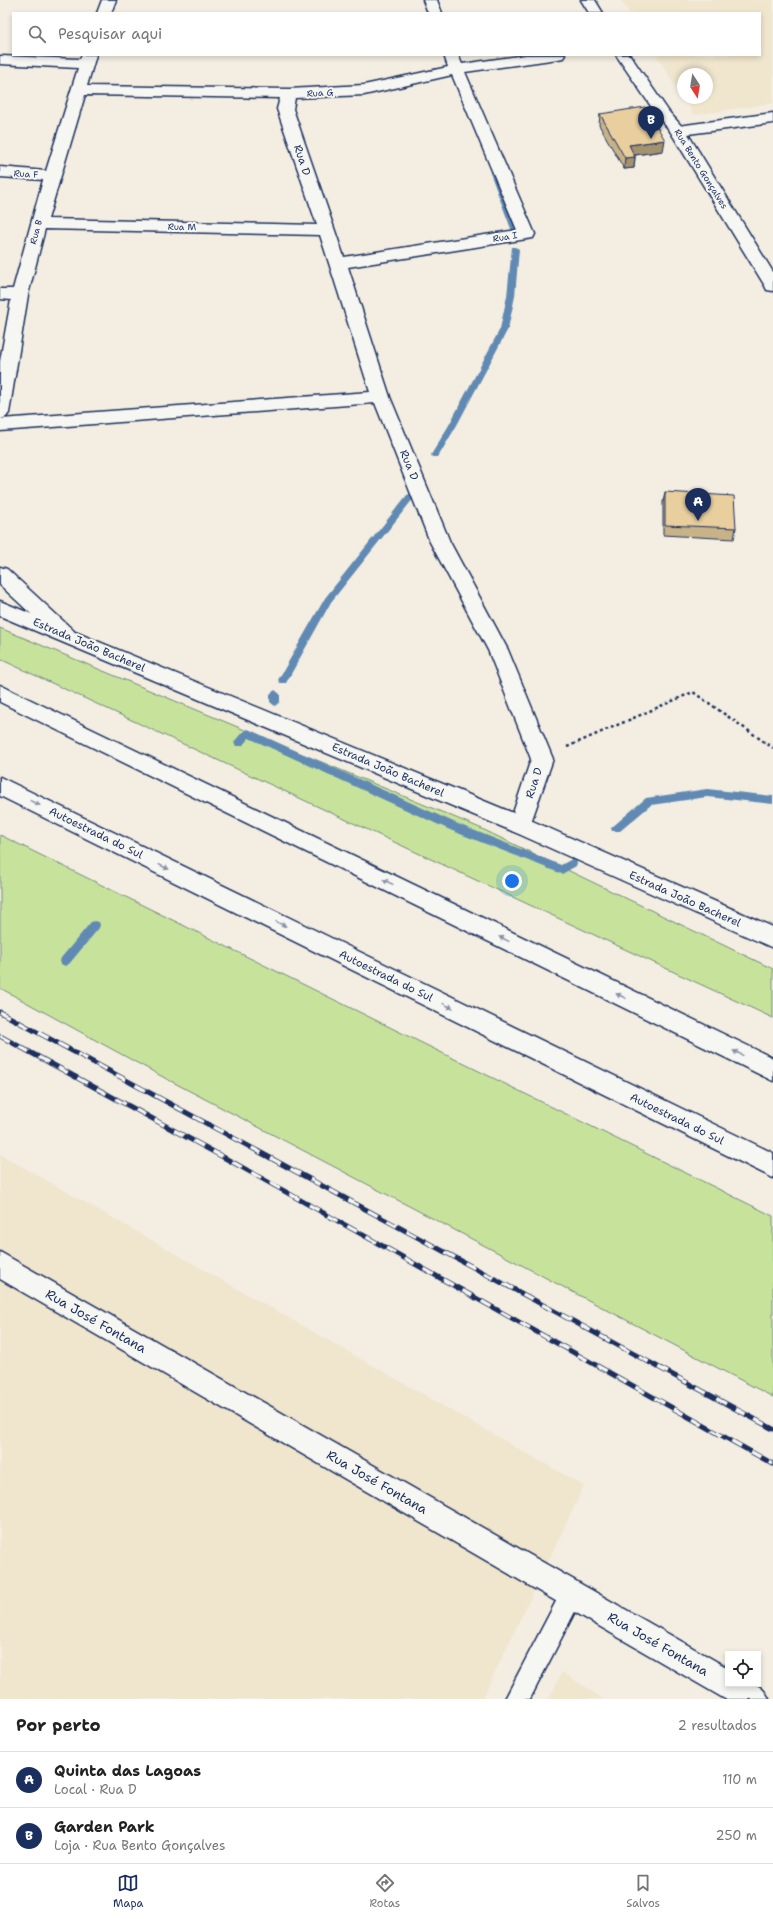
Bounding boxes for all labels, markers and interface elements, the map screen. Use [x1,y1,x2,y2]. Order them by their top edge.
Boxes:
search box [12,12,761,56]
icon: search [26,23,48,45]
text: Pesquisar aqui [58,24,162,44]
north arrow [677,68,713,104]
street label: Rua G [306,86,334,100]
pin: B [638,106,664,139]
street label: Rua Bento Gonçalves [672,127,730,211]
street label: Rua D [290,143,314,177]
street label: Rua F [13,167,39,181]
street label: Rua B [27,218,45,246]
street label: Rua M [168,221,197,233]
street label: Rua I [492,229,518,245]
street label: Rua D [396,448,422,482]
pin: A [685,488,711,521]
street label: Estrada João Bacherel [30,614,148,676]
street label: Estrada João Bacherel [329,739,447,801]
street label: Rua D [522,766,546,800]
one-way arrow [29,800,41,806]
street label: Autoestrada do Sul [46,804,146,863]
one-way arrow [159,864,170,870]
street label: Estrada João Bacherel [627,868,744,931]
your location [502,871,522,891]
one-way arrow [382,879,393,885]
one-way arrow [275,921,287,927]
one-way arrow [499,936,510,942]
street label: Autoestrada do Sul [336,947,436,1006]
one-way arrow [615,993,627,999]
one-way arrow [442,1003,454,1009]
one-way arrow [732,1050,744,1056]
street label: Autoestrada do Sul [627,1090,727,1149]
street label: Rua José Fontana [42,1285,150,1357]
street label: Rua José Fontana [323,1446,431,1518]
street label: Rua José Fontana [604,1608,712,1680]
map controls [725,1651,761,1687]
button: locate [725,1651,761,1687]
text: Por perto [16,1714,101,1736]
text: 2 resultados [678,1717,757,1734]
text: Quinta das Lagoas [54,1761,201,1781]
text: A [24,1771,34,1788]
text: 110 m [722,1771,757,1788]
text: Local · Rua D [54,1781,137,1798]
text: Garden Park [54,1817,154,1837]
text: B [25,1827,33,1844]
text: 250 m [716,1827,757,1844]
text: Loja · Rua Bento Gonçalves [54,1837,225,1854]
tab: Mapa [113,1872,143,1911]
tab: Rotas [370,1872,400,1911]
tab: Salvos [626,1872,660,1911]

